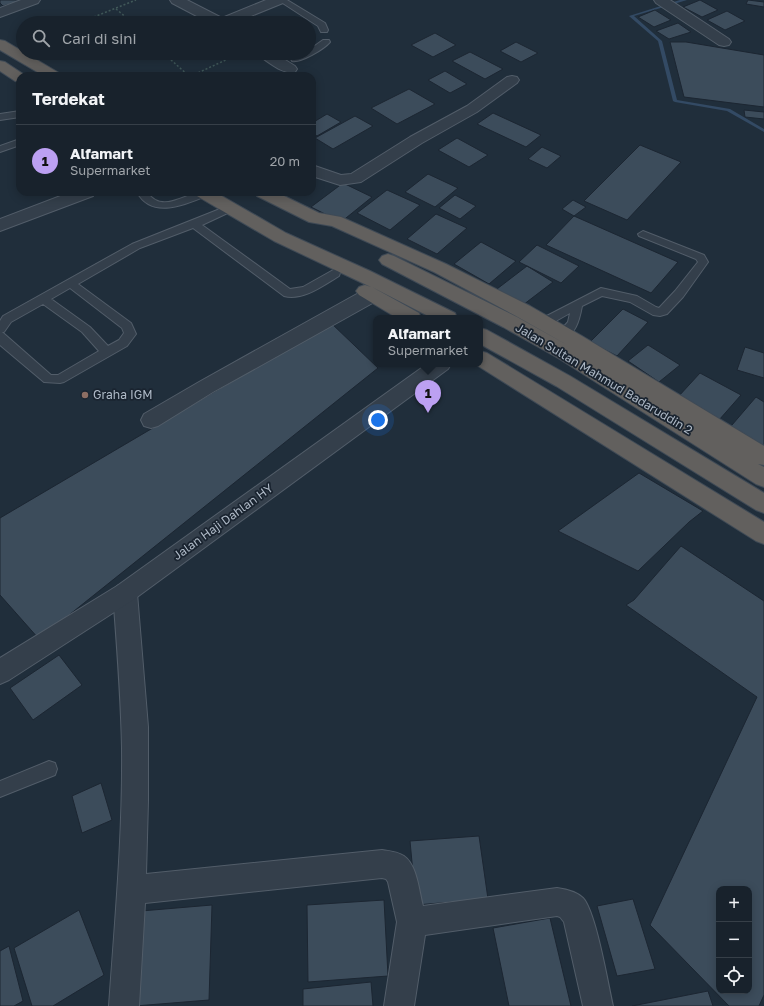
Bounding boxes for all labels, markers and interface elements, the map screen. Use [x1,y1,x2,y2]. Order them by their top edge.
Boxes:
search box [16,16,316,60]
icon: search [30,27,52,49]
text: Cari di sini [62,29,137,47]
text: Terdekat [32,88,105,109]
text: Alfamart [70,144,133,162]
text: 1 [42,153,48,169]
text: 20 m [270,153,300,169]
text: Supermarket [70,162,151,178]
popup [373,315,483,367]
street label: Jalan Sultan Mahmud Badaruddin 2 [513,320,696,438]
text: Alfamart [388,324,451,342]
text: Supermarket [388,342,468,358]
pin: 1 [415,380,441,413]
place label: Graha IGM [93,387,153,402]
marker: Graha IGM [80,390,90,400]
your location [368,410,388,430]
street label: Jalan Haji Dahlan HY [170,480,276,563]
map controls [716,886,752,994]
button: + [716,886,752,922]
button: − [716,922,752,958]
button: locate [716,958,752,994]

